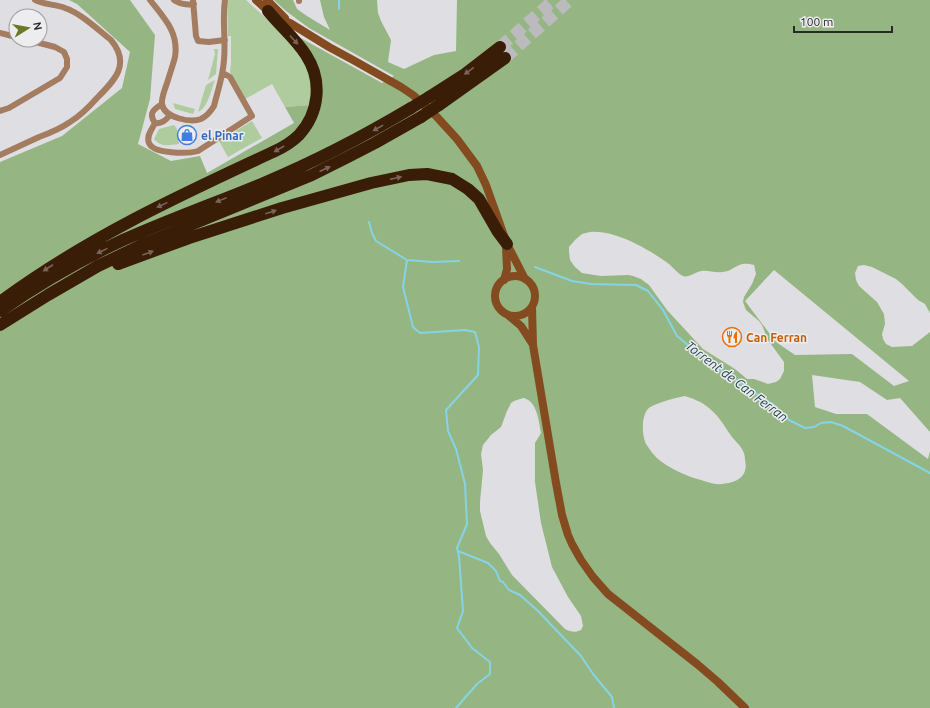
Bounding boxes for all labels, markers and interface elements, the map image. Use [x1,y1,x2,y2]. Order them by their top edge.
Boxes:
north arrow [8,8,48,48]
scale bar [794,8,892,34]
text: 100 m [800,15,833,28]
text: N [31,21,44,31]
one-way arrow [290,35,299,45]
one-way arrow [463,67,474,75]
shop icon: el Pinar [176,124,198,146]
one-way arrow [372,125,383,132]
place label: el Pinar [201,129,244,142]
one-way arrow [273,145,285,152]
one-way arrow [319,166,330,172]
one-way arrow [390,174,402,180]
one-way arrow [215,197,227,203]
one-way arrow [156,202,168,208]
one-way arrow [265,209,277,215]
one-way arrow [96,248,108,254]
one-way arrow [142,250,154,256]
one-way arrow [43,264,54,272]
restaurant icon: Can Ferran [721,326,743,348]
place label: Can Ferran [746,331,807,344]
water label: Torrent de Can Ferran [683,338,791,424]

